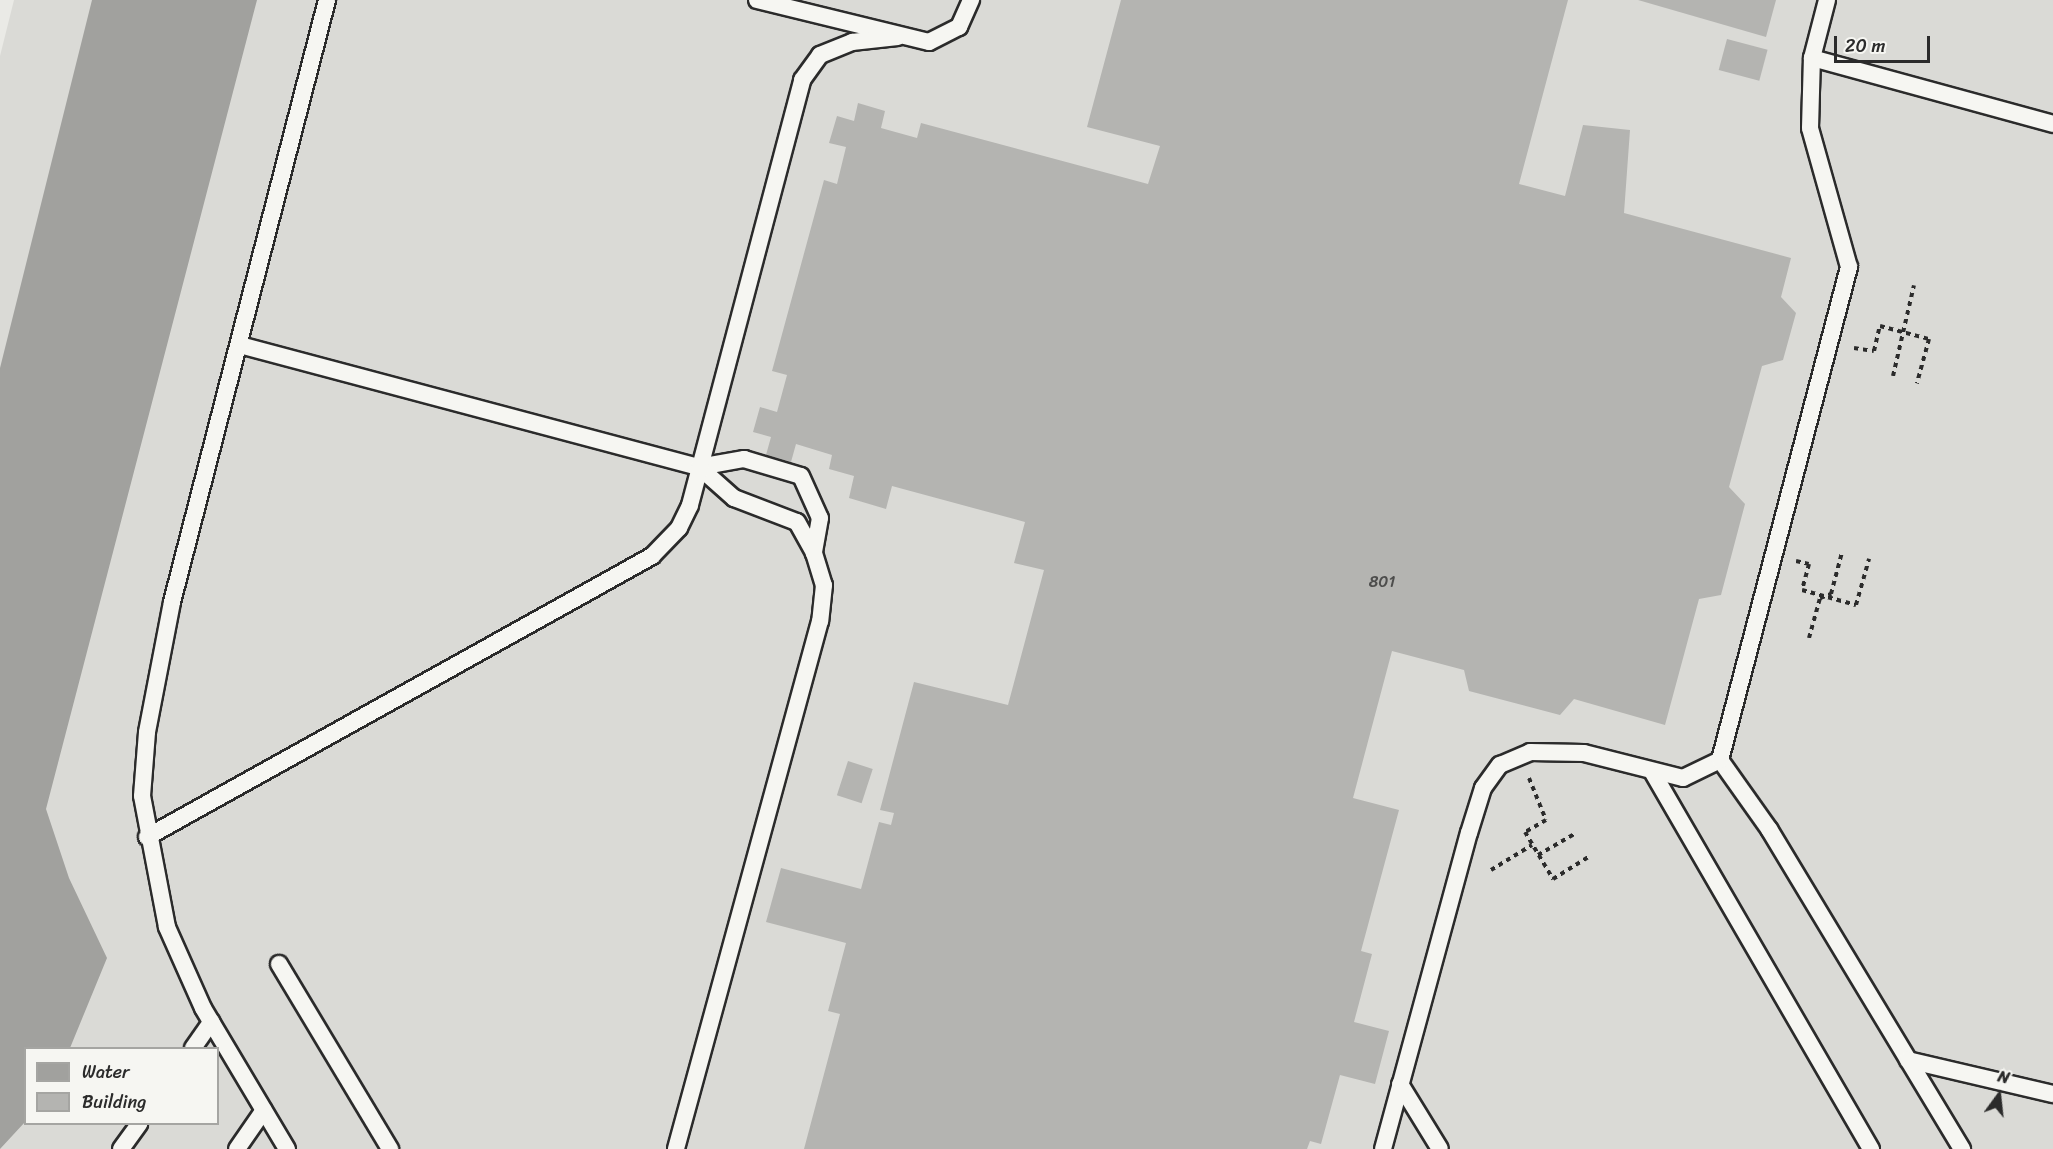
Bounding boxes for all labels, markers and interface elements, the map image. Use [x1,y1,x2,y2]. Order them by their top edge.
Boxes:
scale bar [1837,24,1933,62]
text: 20 m [1845,30,1885,62]
house number: 801 [1369,572,1395,592]
legend [24,1047,219,1125]
text: Water [82,1056,129,1088]
text: N [1995,1062,2013,1093]
north arrow [1969,1065,2029,1125]
text: Building [82,1086,146,1118]

